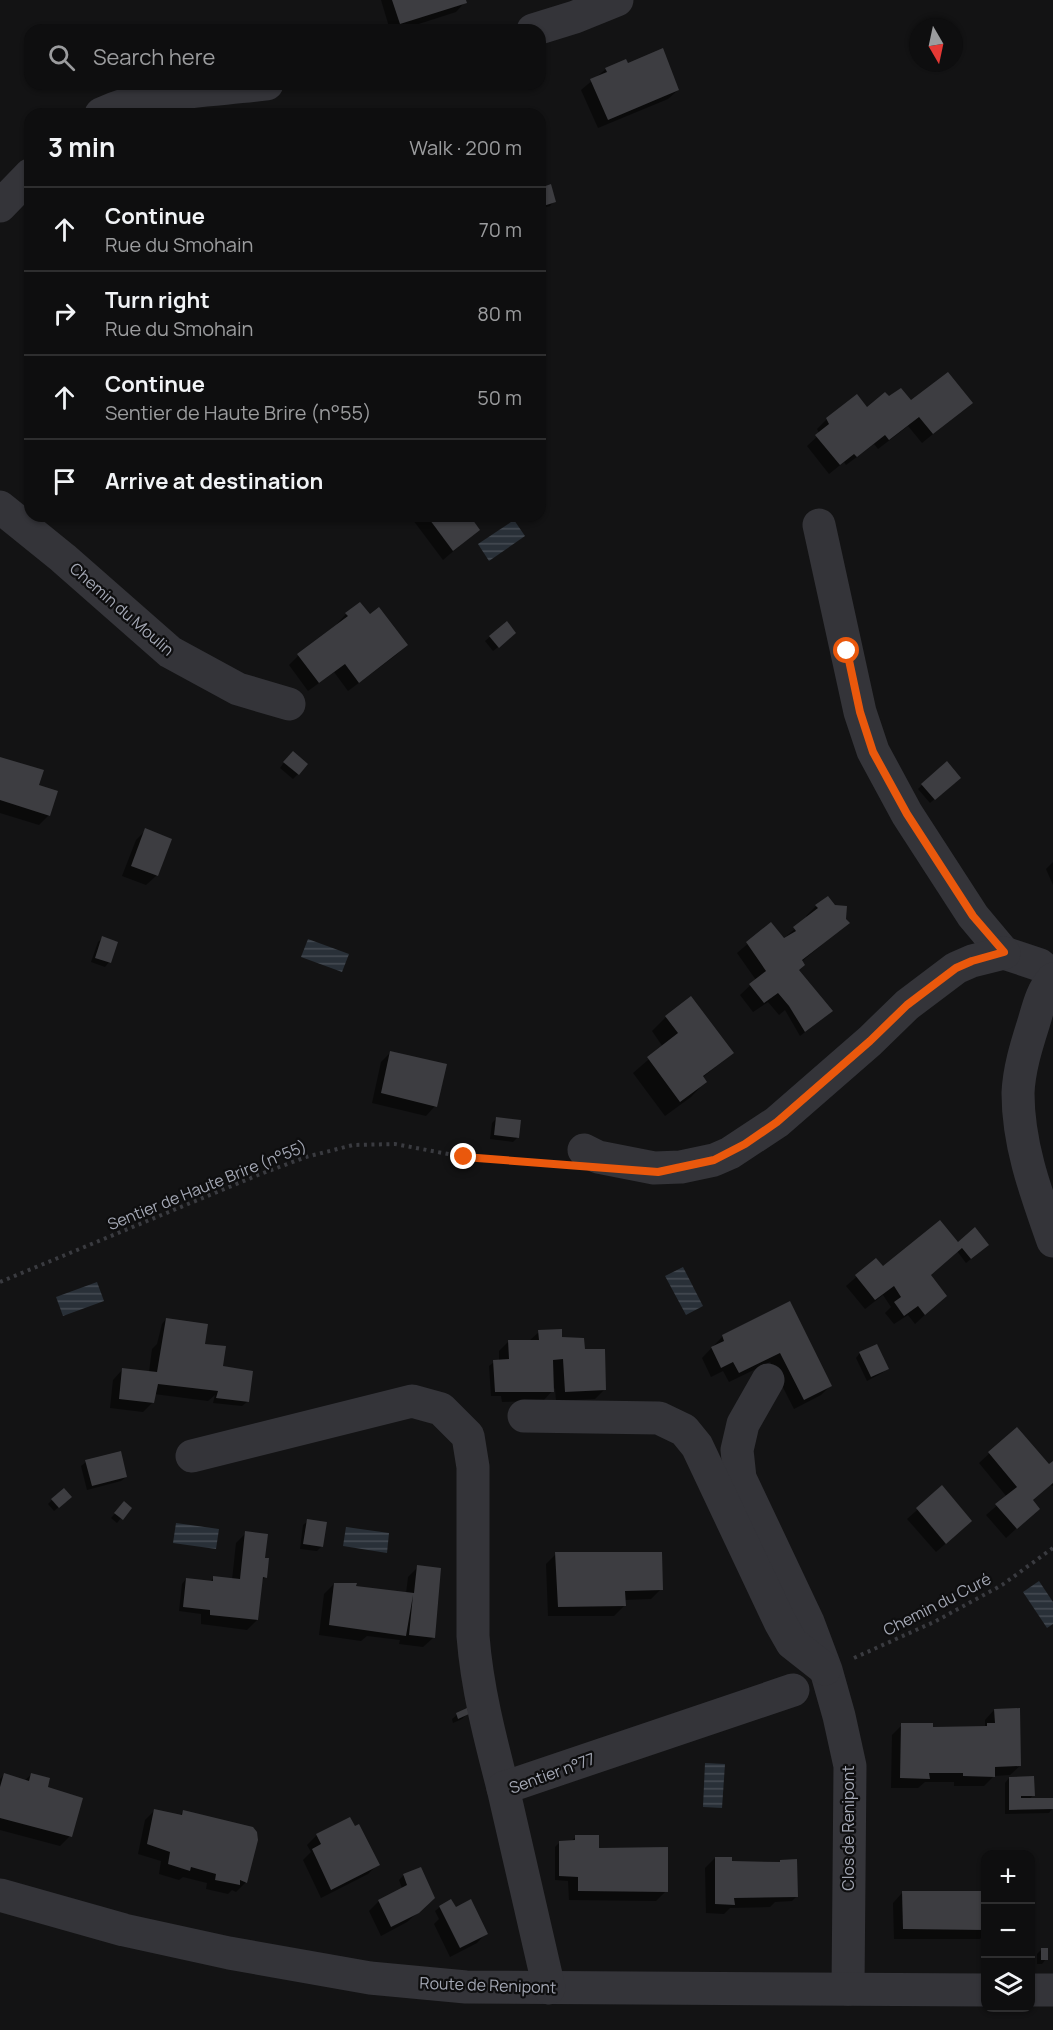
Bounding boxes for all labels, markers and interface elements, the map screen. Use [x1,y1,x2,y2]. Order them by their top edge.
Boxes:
north arrow [909,18,963,72]
search box [24,24,546,90]
icon: search [45,41,78,74]
text: Search here [93,42,215,72]
text: 3 min [48,129,115,165]
text: Walk · 200 m [409,134,522,161]
text: Continue [105,201,205,231]
icon: ahead [48,213,81,246]
text: 70 m [479,216,522,243]
text: Rue du Smohain [105,231,254,258]
text: Turn right [105,285,210,315]
icon: right [48,297,81,330]
text: 80 m [477,300,522,327]
text: Rue du Smohain [105,315,254,342]
text: Continue [105,369,205,399]
icon: ahead [48,381,81,414]
text: 50 m [477,384,522,411]
text: Sentier de Haute Brire (n°55) [105,399,372,426]
icon: arrive [48,465,81,498]
text: Arrive at destination [105,466,323,496]
street label: Chemin du Moulin [65,558,179,660]
route start [833,637,859,663]
street label: Sentier de Haute Brire (n°55) [104,1135,310,1235]
route end [450,1143,476,1169]
street label: Chemin du Curé [879,1567,995,1641]
street label: Sentier n°77 [506,1747,598,1799]
street label: Clos de Renipont [837,1765,859,1891]
map controls [981,1850,1035,2012]
button: + [981,1850,1035,1904]
button: − [981,1904,1035,1958]
button: layers [981,1958,1035,2012]
street label: Route de Renipont [419,1972,557,1998]

